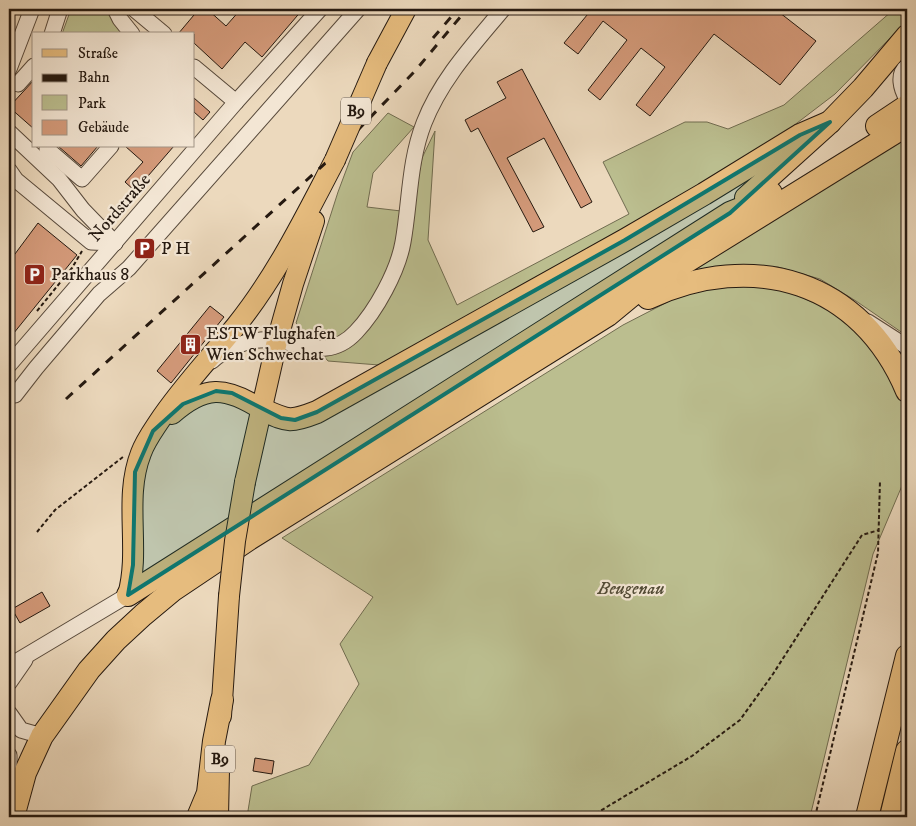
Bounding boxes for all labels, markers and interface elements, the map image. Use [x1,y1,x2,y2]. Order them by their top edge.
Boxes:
legend [32,32,195,148]
text: Straße [78,44,118,63]
text: Bahn [78,68,110,87]
text: Park [78,94,107,113]
road number: B9 [341,98,371,124]
text: Gebäude [78,118,129,137]
street label: Nordstraße [84,169,156,247]
parking icon: P H [133,237,157,261]
place label: P H [161,238,190,260]
parking icon: Parkhaus 8 [23,263,47,287]
place label: Parkhaus 8 [51,264,129,286]
place label: ESTW Flughafen Wien Schwechat [205,323,336,366]
building icon: ESTW Flughafen Wien Schwechat [178,332,202,356]
park label: Beugenau [596,578,665,600]
road number: B9 [205,746,235,772]

